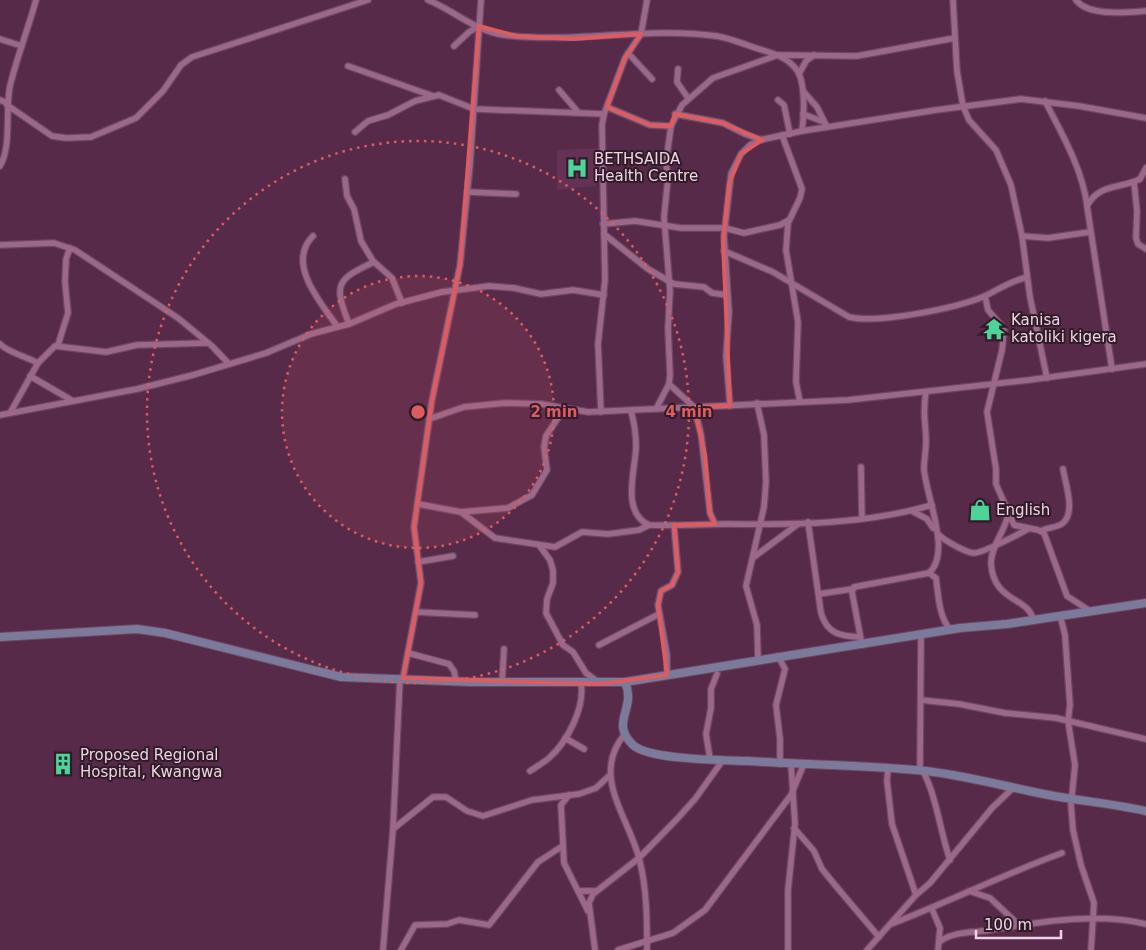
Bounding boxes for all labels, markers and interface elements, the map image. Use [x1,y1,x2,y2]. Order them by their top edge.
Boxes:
place label: BETHSAIDA Health Centre [594,150,698,185]
hospital icon: BETHSAIDA Health Centre [564,155,590,181]
place label: Kanisa katoliki kigera [1011,311,1117,346]
temple icon: Kanisa katoliki kigera [981,316,1007,342]
centre of rings [409,403,427,421]
text: 2 min [530,403,578,421]
text: 4 min [665,403,713,421]
shop icon: English [967,497,993,523]
place label: English [996,501,1050,519]
place label: Proposed Regional Hospital, Kwangwa [80,746,223,781]
building icon: Proposed Regional Hospital, Kwangwa [50,751,76,777]
scale bar [976,908,1061,940]
text: 100 m [984,916,1032,934]

